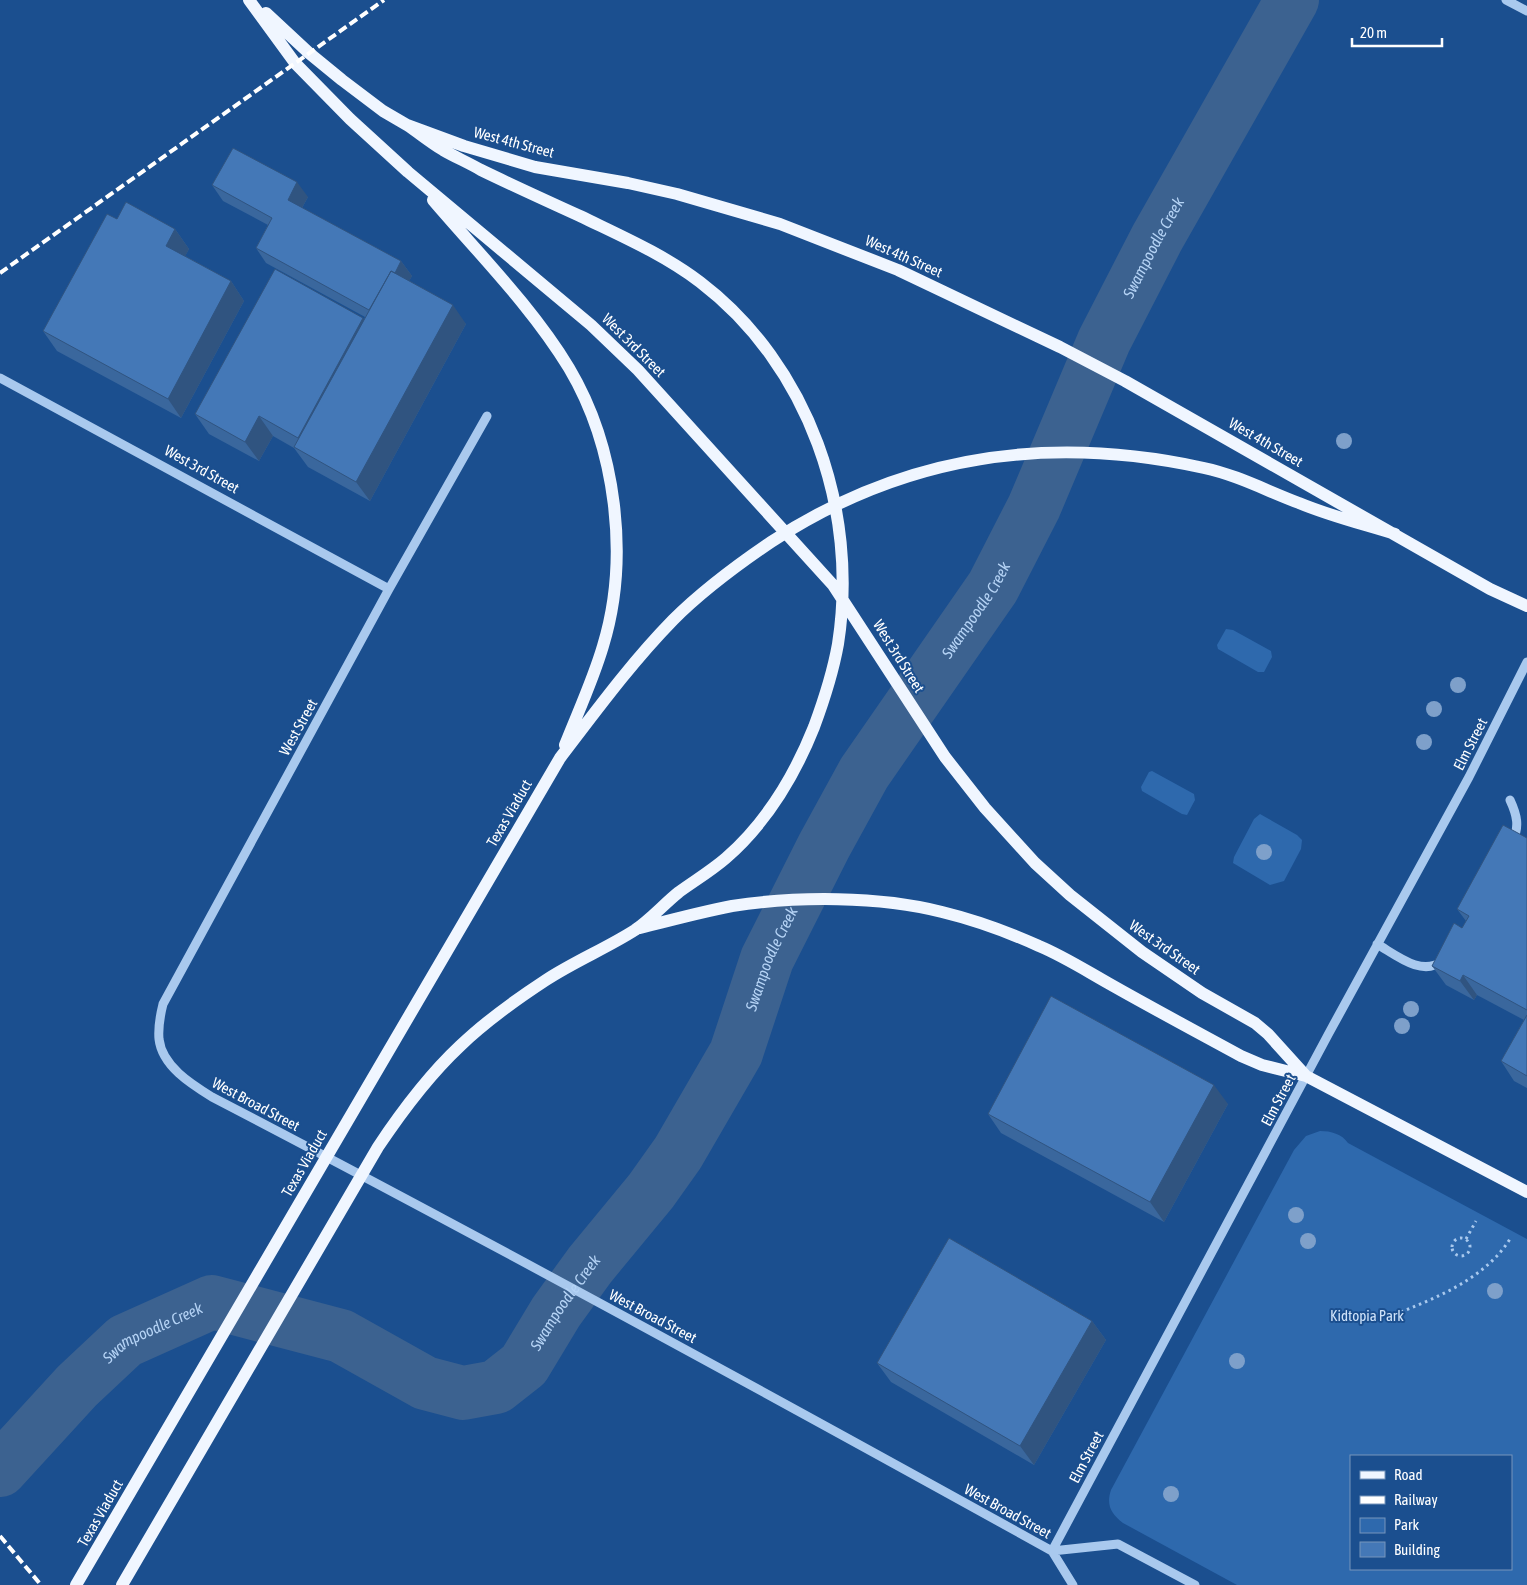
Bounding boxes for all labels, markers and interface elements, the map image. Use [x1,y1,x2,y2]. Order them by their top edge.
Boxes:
scale bar [1352,15,1442,47]
text: 20 m [1360,24,1387,41]
street label: West 4th Street [472,123,556,161]
water label: Swampoodle Creek [1118,193,1188,302]
street label: West 4th Street [863,231,945,281]
street label: West 3rd Street [599,310,669,380]
street label: West 4th Street [1226,414,1306,470]
street label: West 3rd Street [162,442,242,496]
water label: Swampoodle Creek [937,558,1014,662]
street label: West 3rd Street [870,617,928,695]
street label: West Street [276,696,320,758]
street label: Elm Street [1450,715,1490,773]
street label: Texas Viaduct [483,776,535,850]
water label: Swampoodle Creek [741,903,801,1014]
street label: West 3rd Street [1126,916,1204,978]
street label: Elm Street [1257,1071,1299,1129]
street label: West Broad Street [209,1074,303,1134]
street label: Texas Viaduct [278,1126,330,1200]
water label: Swampoodle Creek [526,1250,604,1354]
street label: West Broad Street [606,1286,700,1346]
water label: Swampoodle Creek [98,1298,206,1367]
park label: Kidtopia Park [1330,1307,1404,1324]
street label: Elm Street [1065,1428,1107,1486]
legend [1350,1455,1512,1570]
text: Road [1394,1466,1423,1483]
street label: Texas Viaduct [74,1476,126,1550]
street label: West Broad Street [962,1480,1054,1542]
text: Railway [1394,1491,1438,1508]
text: Park [1394,1516,1419,1533]
text: Building [1394,1541,1440,1558]

